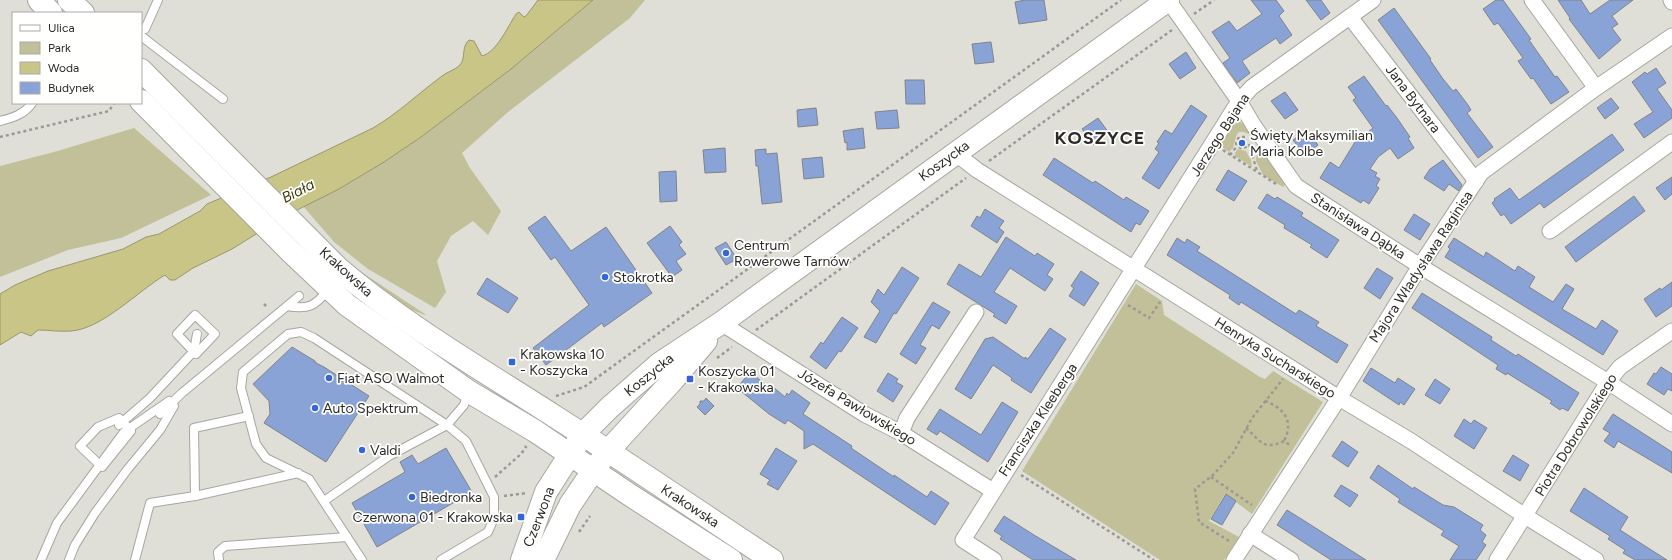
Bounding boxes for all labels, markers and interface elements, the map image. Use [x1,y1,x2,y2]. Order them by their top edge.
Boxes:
legend [12,12,142,104]
text: Ulica [48,21,75,35]
text: Park [48,41,71,55]
text: Woda [48,61,79,75]
street label: Jana Bytnara [1382,62,1444,136]
text: Budynek [48,81,95,95]
street label: Jerzego Bajana [1187,90,1253,180]
district label: KOSZYCE [1055,127,1145,149]
place label: Święty Maksymilian Maria Kolbe [1250,127,1373,160]
street label: Koszycka [915,137,973,185]
marker: Święty Maksymilian Maria Kolbe [1237,138,1247,148]
water label: Biała [279,175,318,207]
street label: Majora Władysława Raginisa [1366,188,1476,346]
street label: Stanisława Dąbka [1307,189,1409,263]
place label: Centrum Rowerowe Tarnów [734,237,849,270]
street label: Krakowska [316,244,376,300]
marker: Centrum Rowerowe Tarnów [721,248,731,258]
place label: Stokrotka [613,269,674,286]
marker: Stokrotka [600,272,610,282]
street label: Henryka Sucharskiego [1211,314,1339,402]
place label: Krakowska 10 - Koszycka [520,346,604,379]
street label: Koszycka [621,350,677,400]
marker: Krakowska 10 - Koszycka [507,357,517,367]
street label: Franciszka Kleeberga [995,360,1081,480]
place label: Koszycka 01 - Krakowska [698,363,775,396]
street label: Józefa Pawłowskiego [795,365,919,449]
place label: Fiat ASO Walmot [337,370,445,387]
street label: Piotra Dobrowolskiego [1531,371,1621,499]
marker: Fiat ASO Walmot [324,373,334,383]
marker: Koszycka 01 - Krakowska [685,374,695,384]
place label: Auto Spektrum [323,400,418,417]
marker: Auto Spektrum [310,403,320,413]
place label: Valdi [370,442,401,459]
marker: Valdi [357,445,367,455]
street label: Krakowska [658,481,722,531]
street label: Czerwona [520,484,558,550]
place label: Biedronka [420,489,482,506]
marker: Biedronka [407,492,417,502]
place label: Czerwona 01 - Krakowska [353,509,513,526]
marker: Czerwona 01 - Krakowska [516,512,526,522]

